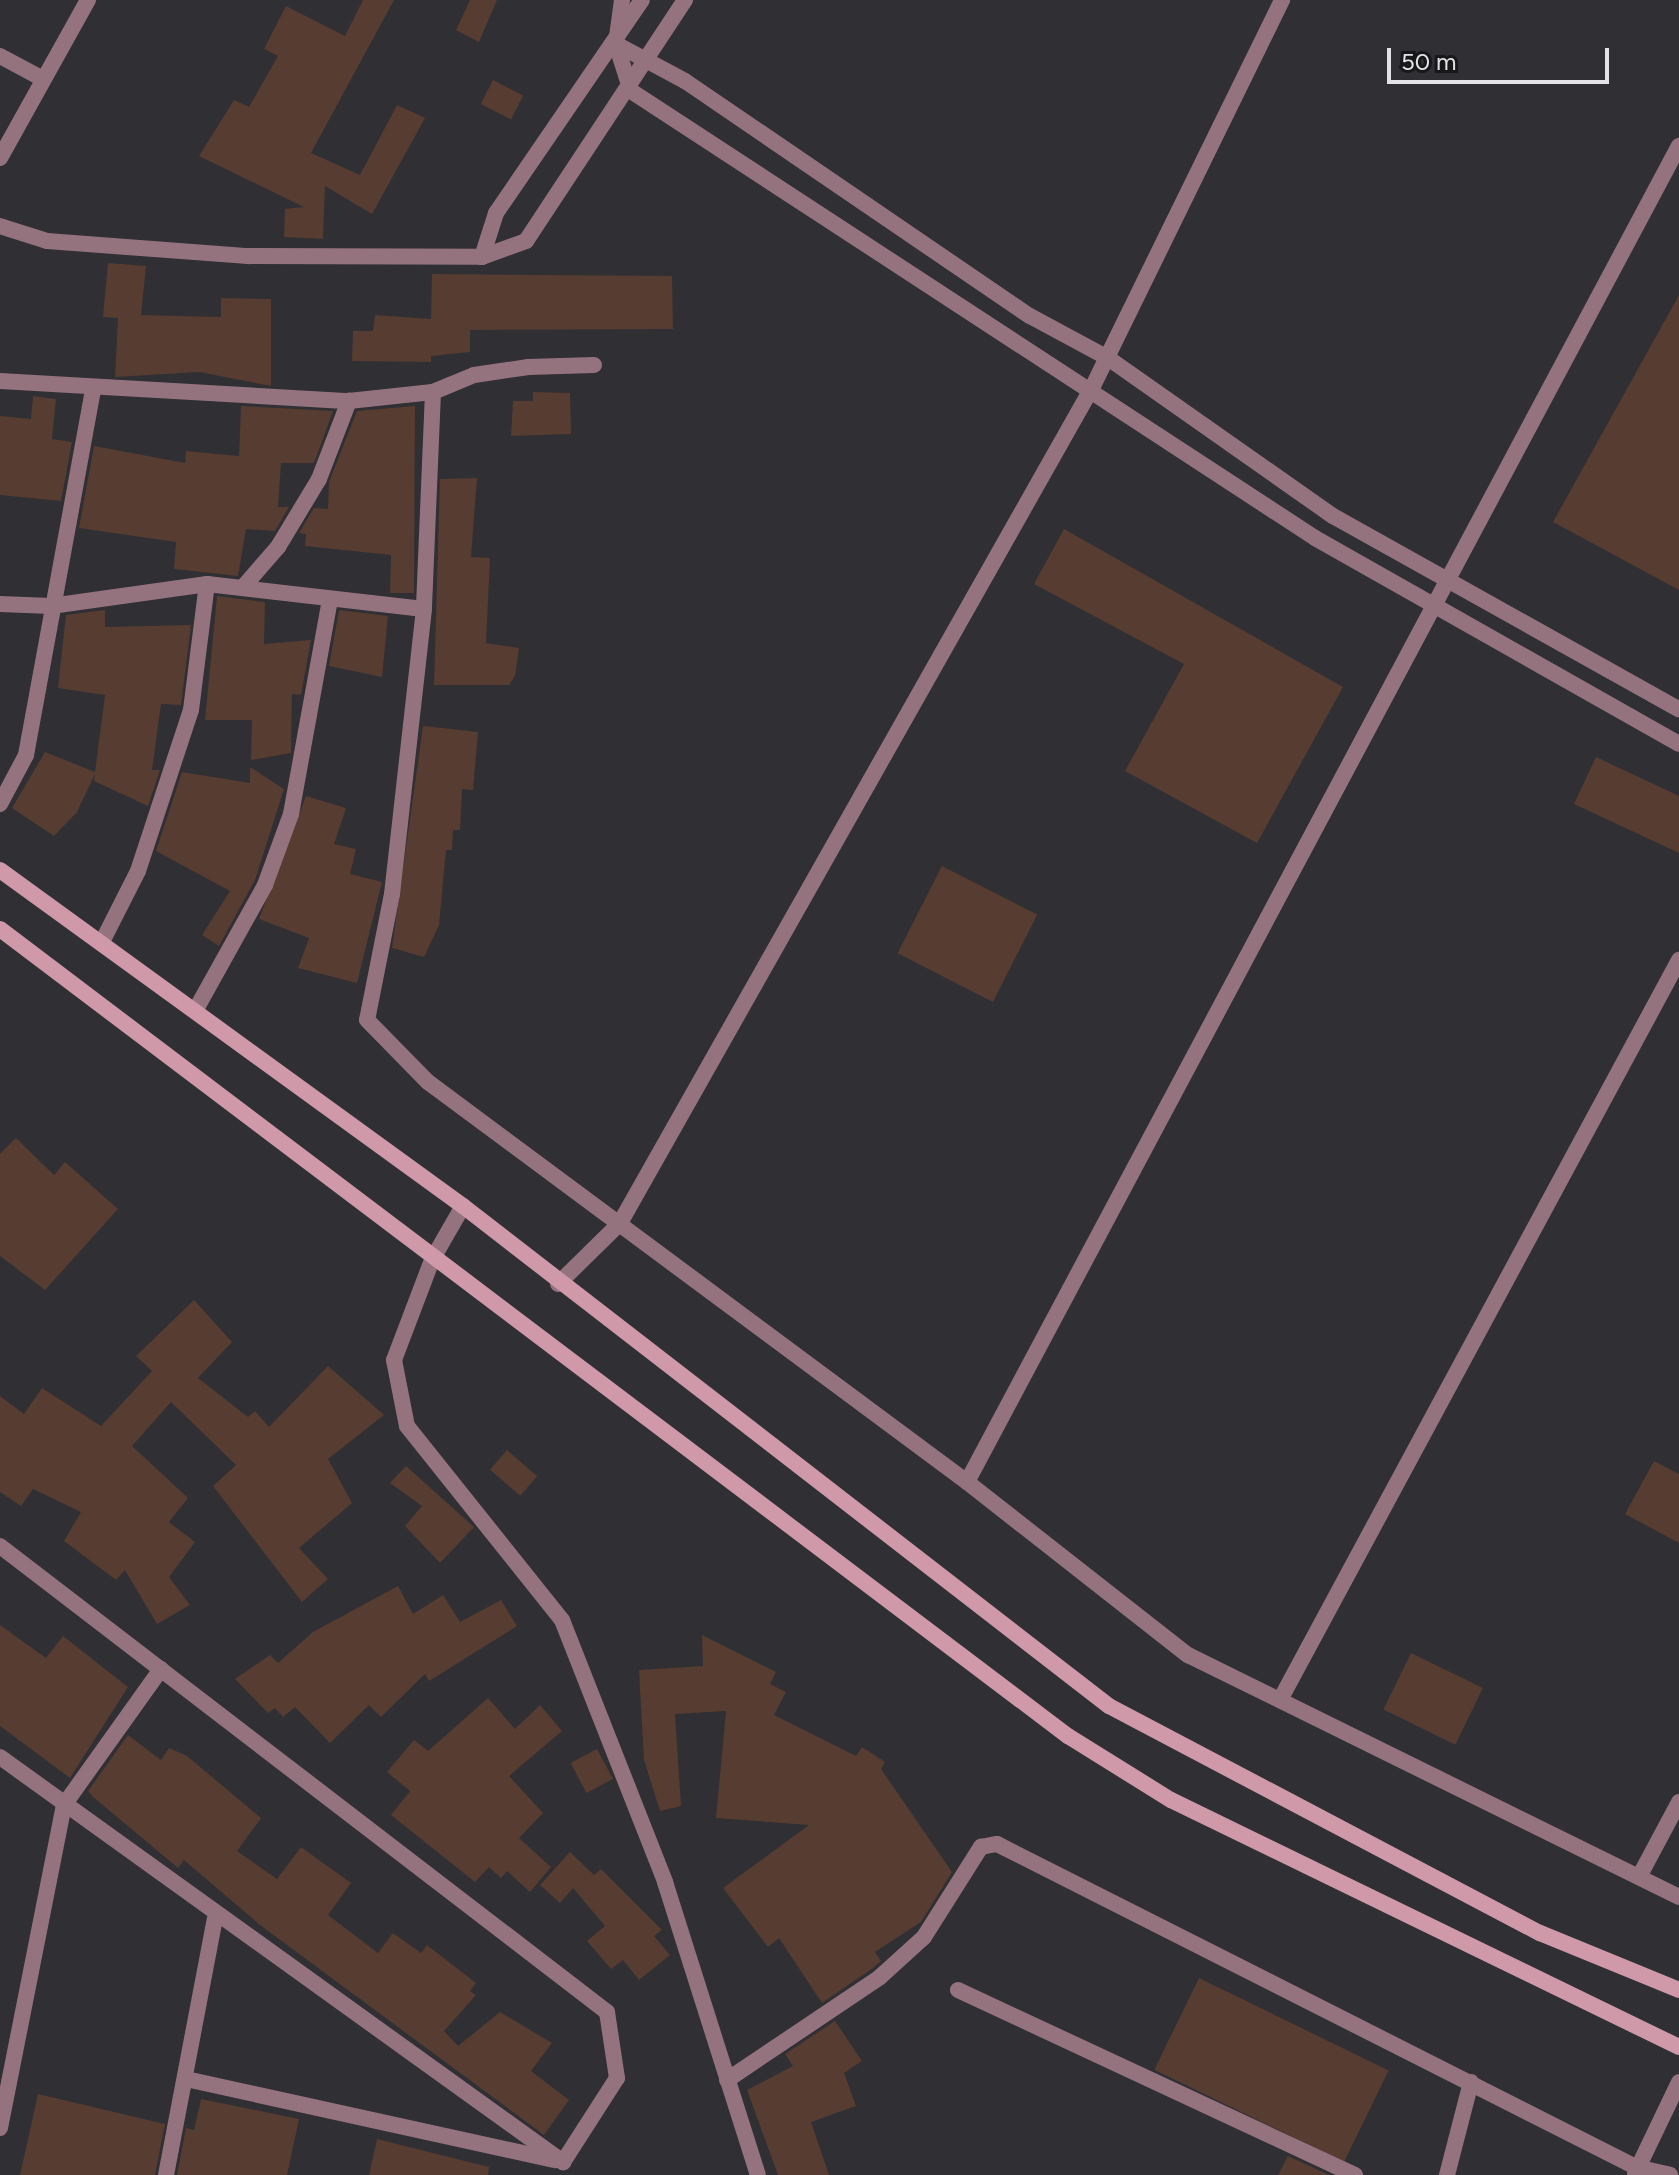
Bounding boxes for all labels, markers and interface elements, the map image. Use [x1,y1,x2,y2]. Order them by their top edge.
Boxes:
scale bar [1391,32,1613,82]
text: 50 m [1401,47,1457,76]

